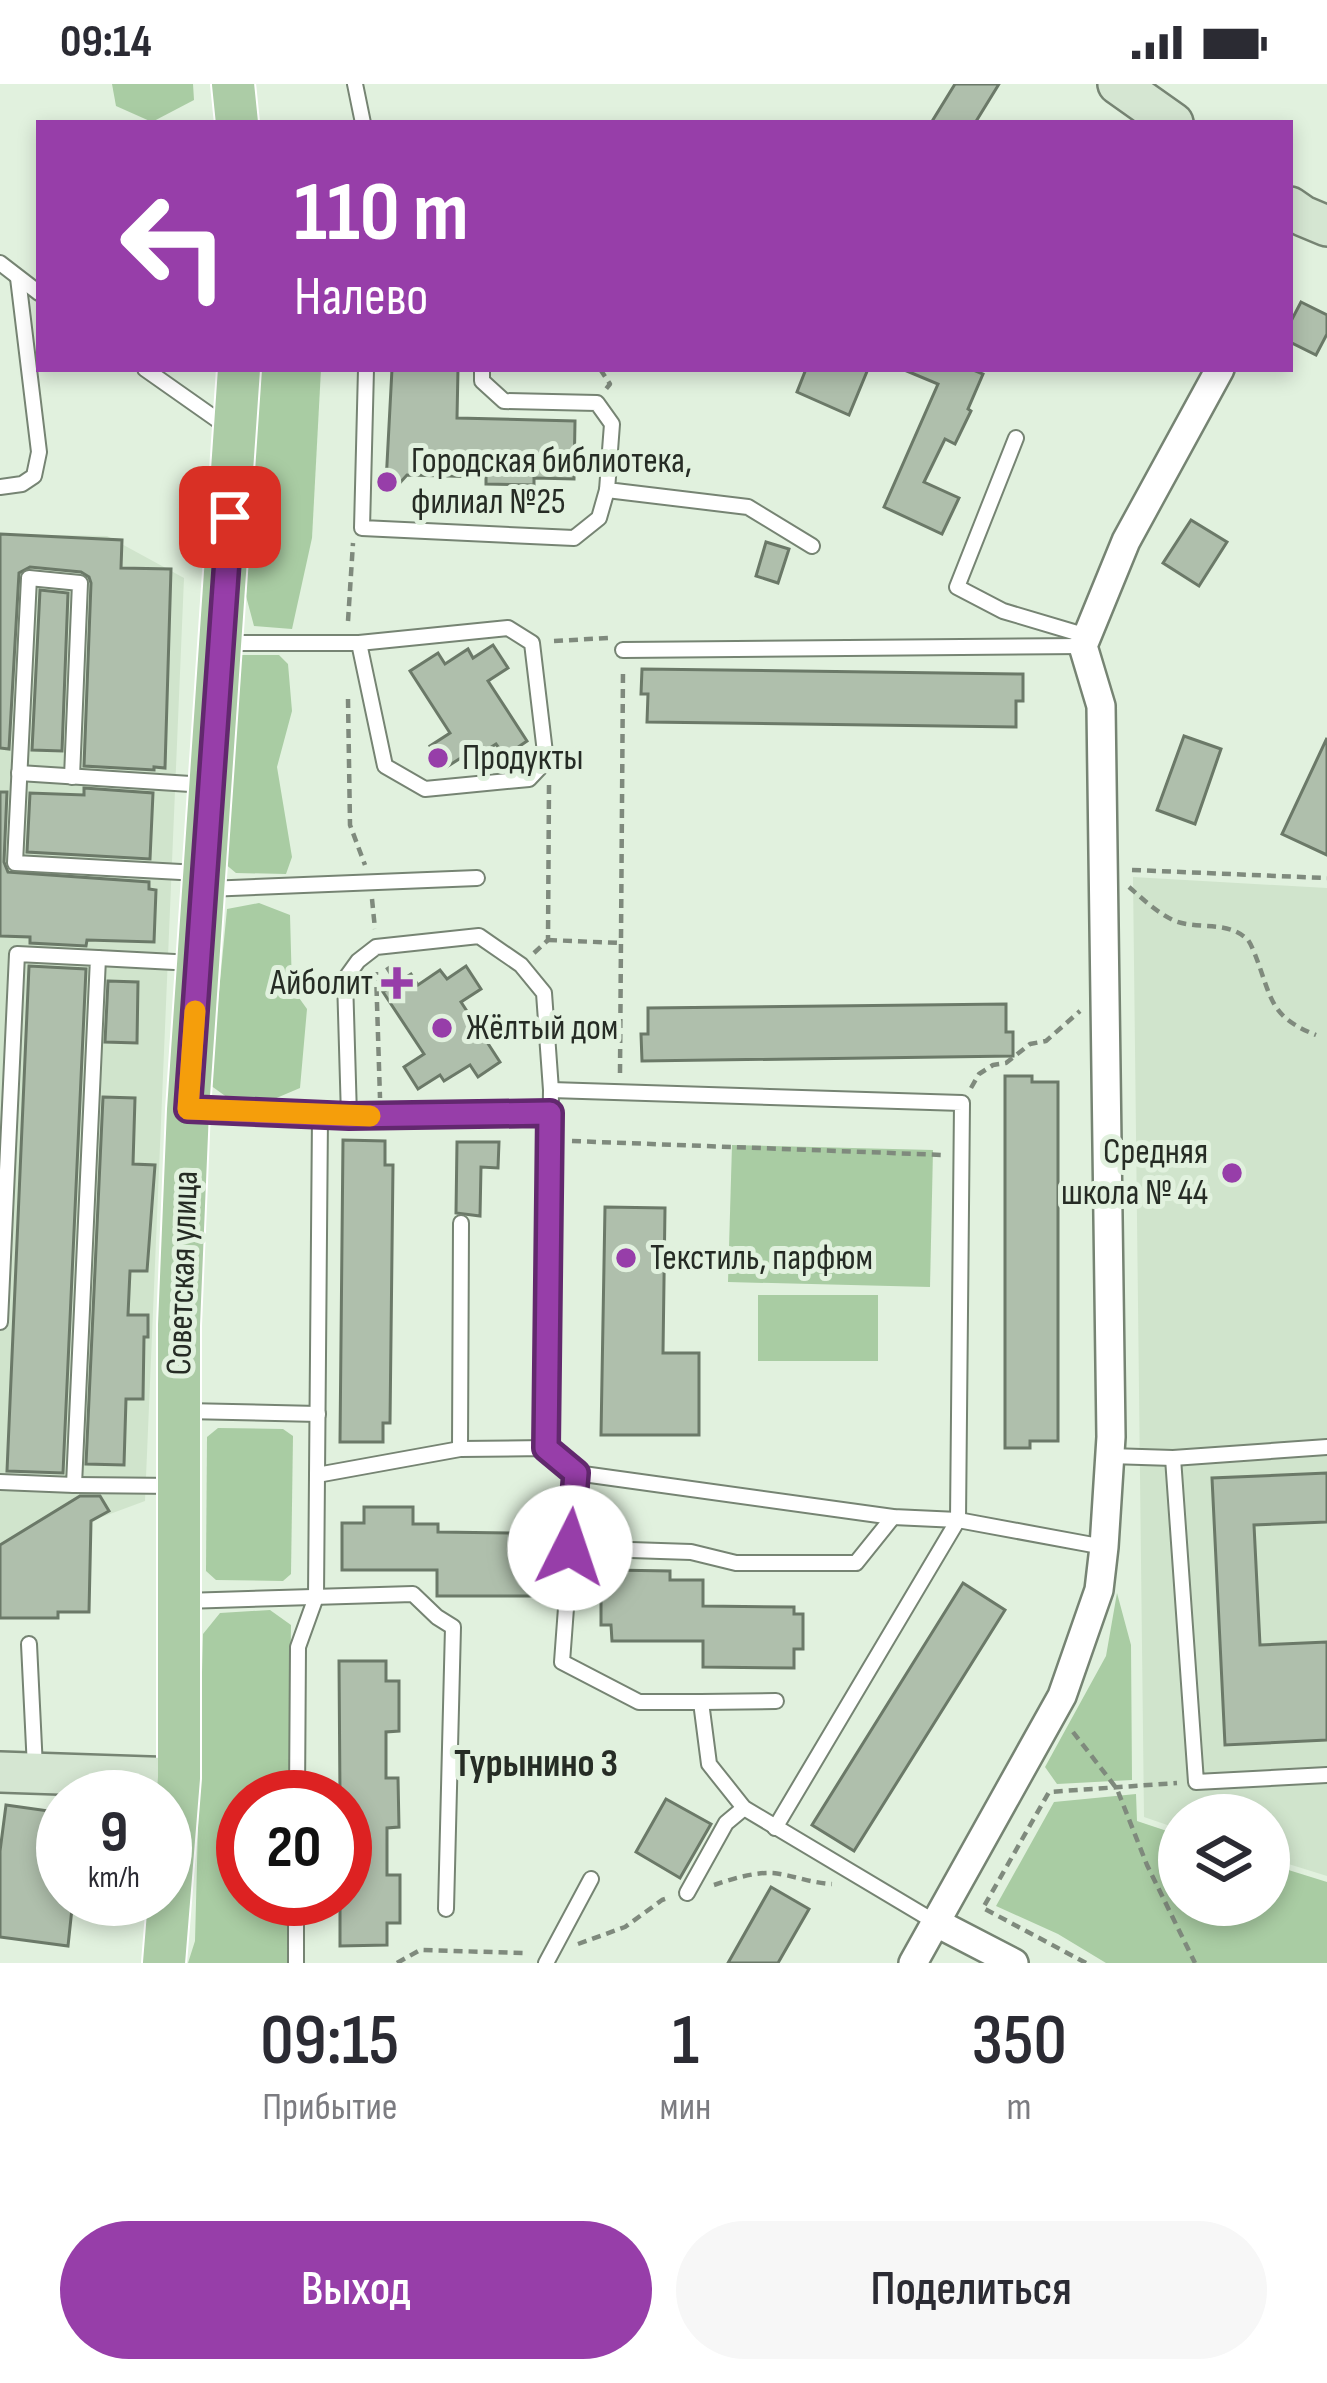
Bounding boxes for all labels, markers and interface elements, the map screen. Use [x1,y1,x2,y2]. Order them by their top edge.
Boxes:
text: 09:14 [60,15,152,70]
text: 110 m [294,163,469,264]
icon: left [96,168,252,324]
text: Налево [294,265,428,330]
place label: Городская библиотека, филиал №25 [411,440,692,524]
pin [179,466,281,568]
marker: Городская библиотека, филиал №25 [374,469,400,495]
icon: arrive [197,484,263,550]
place label: Продукты [462,737,583,780]
marker: Продукты [425,745,451,771]
place label: Айболит [269,962,373,1005]
marker: Айболит [384,970,410,996]
place label: Жёлтый дом [466,1007,618,1050]
marker: Жёлтый дом [429,1015,455,1041]
place label: Средняя школа № 44 [1061,1131,1208,1215]
marker: Средняя школа № 44 [1219,1160,1245,1186]
street label: Советская улица [158,1170,208,1376]
place label: Текстиль, парфюм [650,1237,873,1280]
marker: Текстиль, парфюм [613,1245,639,1271]
position arrow [507,1485,633,1611]
district label: Турынино 3 [454,1741,618,1788]
speed limit sign: 20 [216,1770,372,1926]
map controls [1158,1794,1290,1926]
button: layers [1158,1794,1290,1926]
text: 9 [100,1797,128,1869]
text: km/h [88,1860,140,1896]
text: 09:15 [260,1998,399,2085]
text: 1 [672,1998,699,2085]
text: 350 [972,1998,1067,2085]
text: Прибытие [262,2084,397,2131]
text: мин [660,2084,711,2131]
text: m [1007,2084,1032,2131]
button: Выход [60,2221,652,2359]
button: Поделиться [676,2221,1267,2359]

